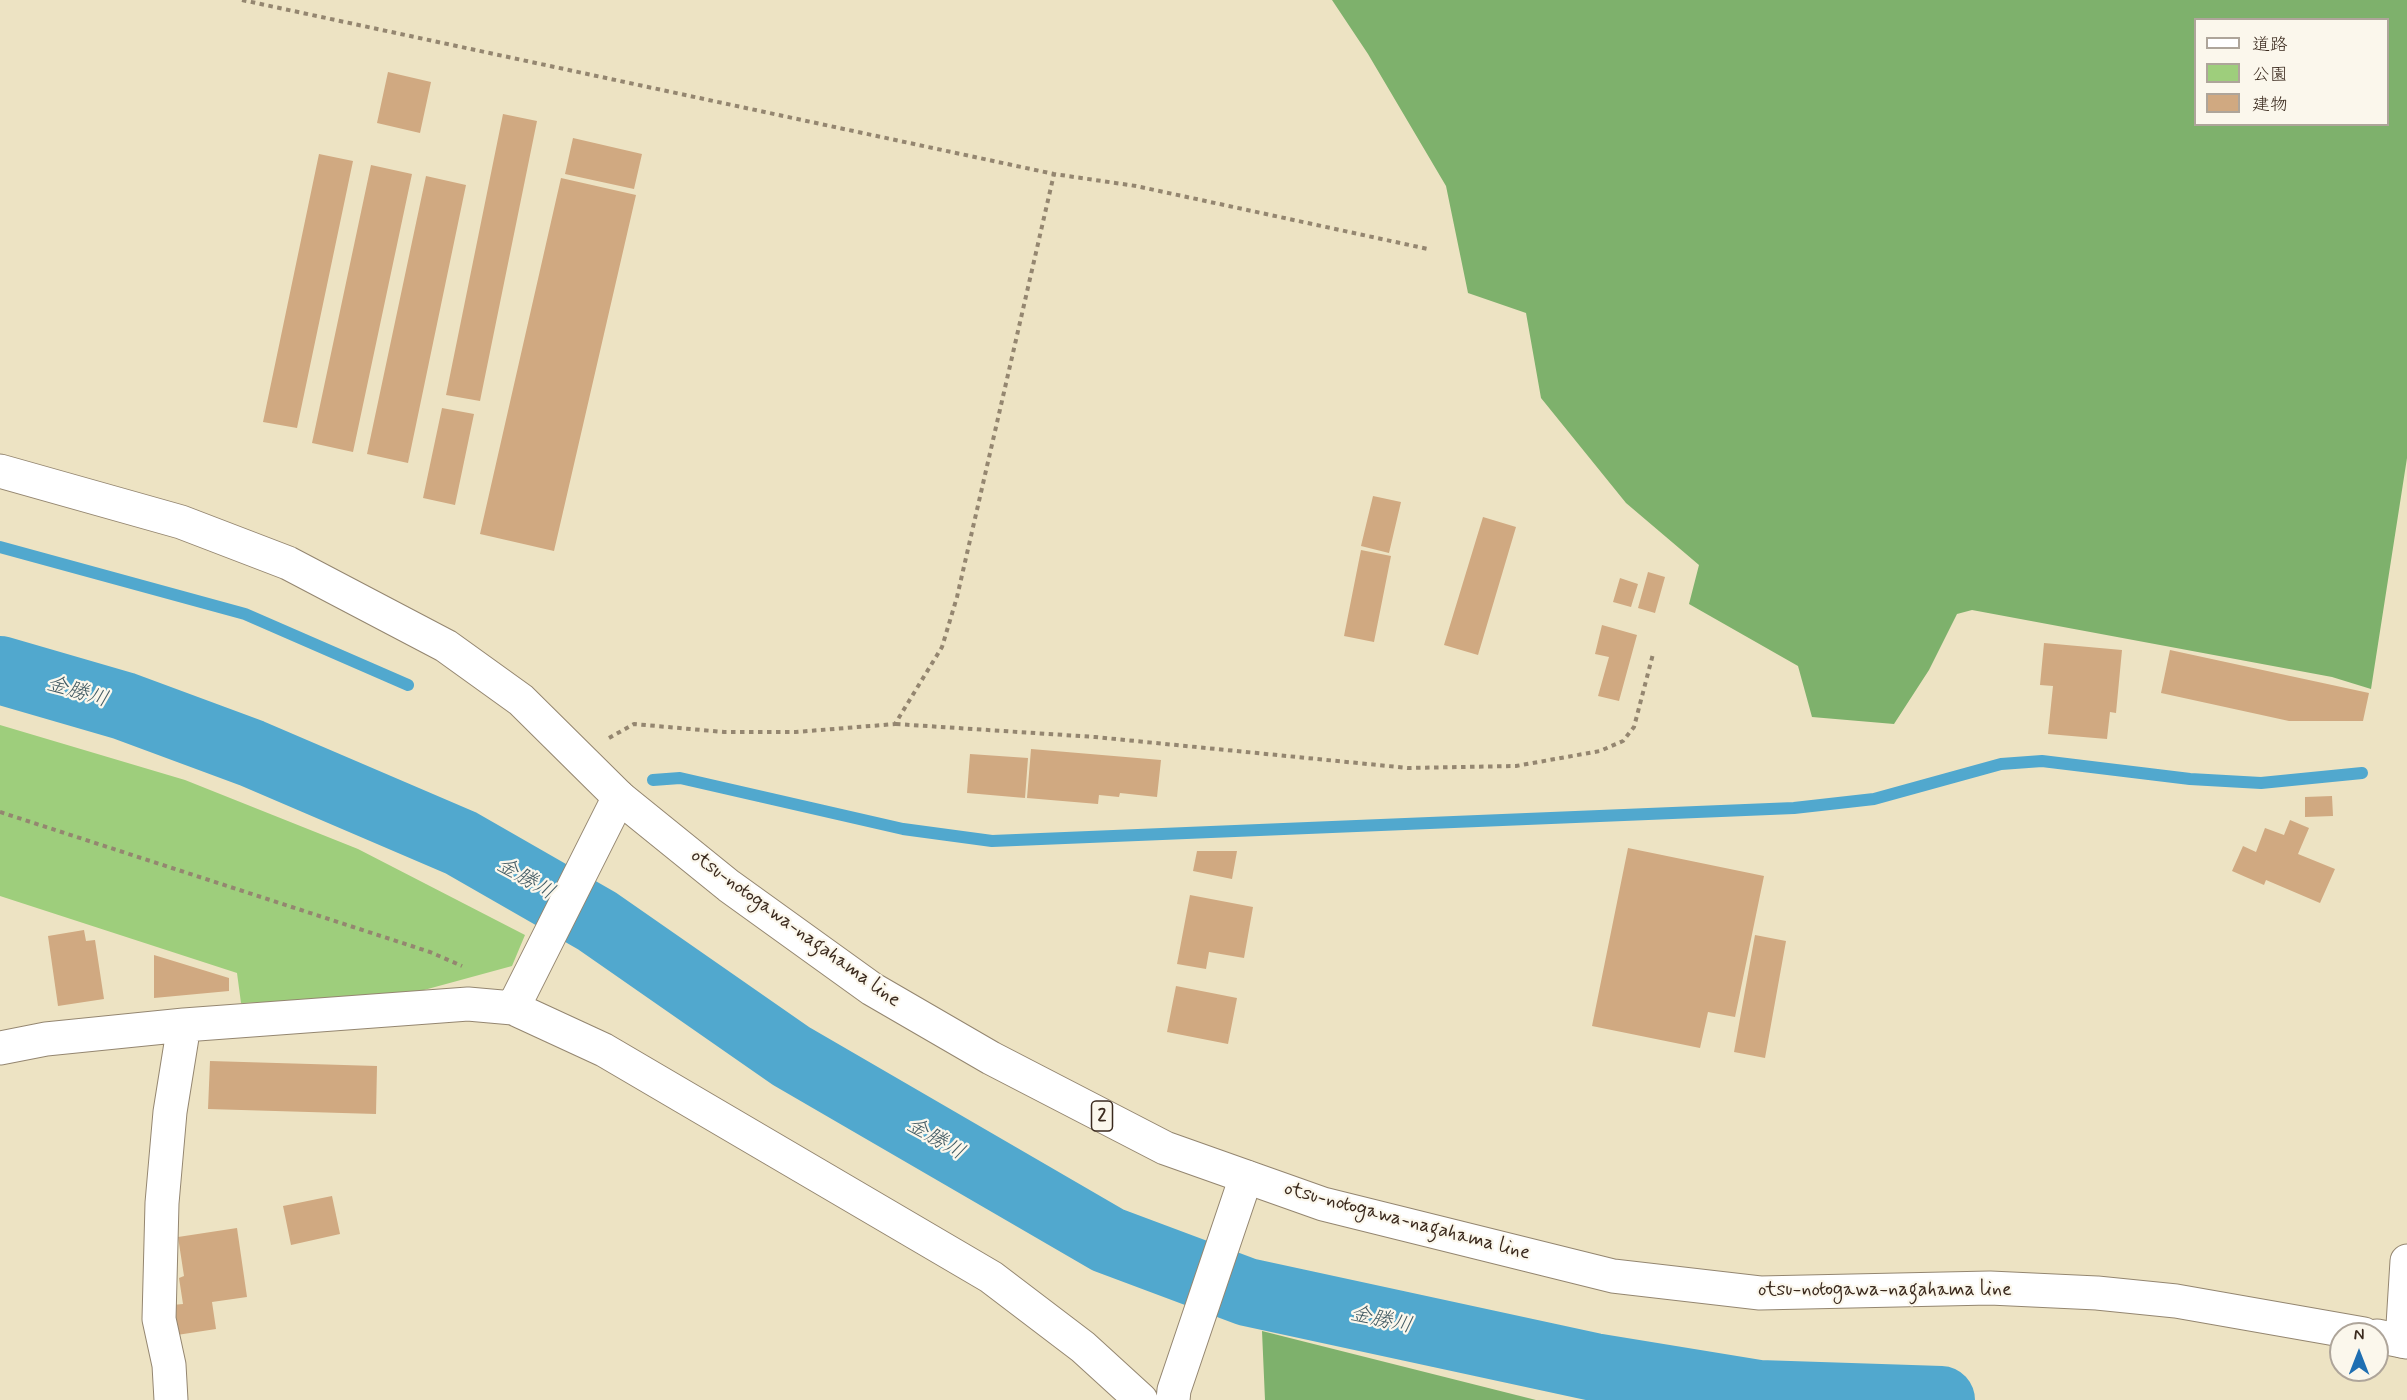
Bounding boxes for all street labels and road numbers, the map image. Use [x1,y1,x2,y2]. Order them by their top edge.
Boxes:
street label: otsu-notogawa-nagahama line [685,845,905,1013]
road number: 2 [1092,1101,1112,1131]
street label: otsu-notogawa-nagahama line [1281,1178,1533,1266]
street label: otsu-notogawa-nagahama line [1758,1279,2012,1303]

